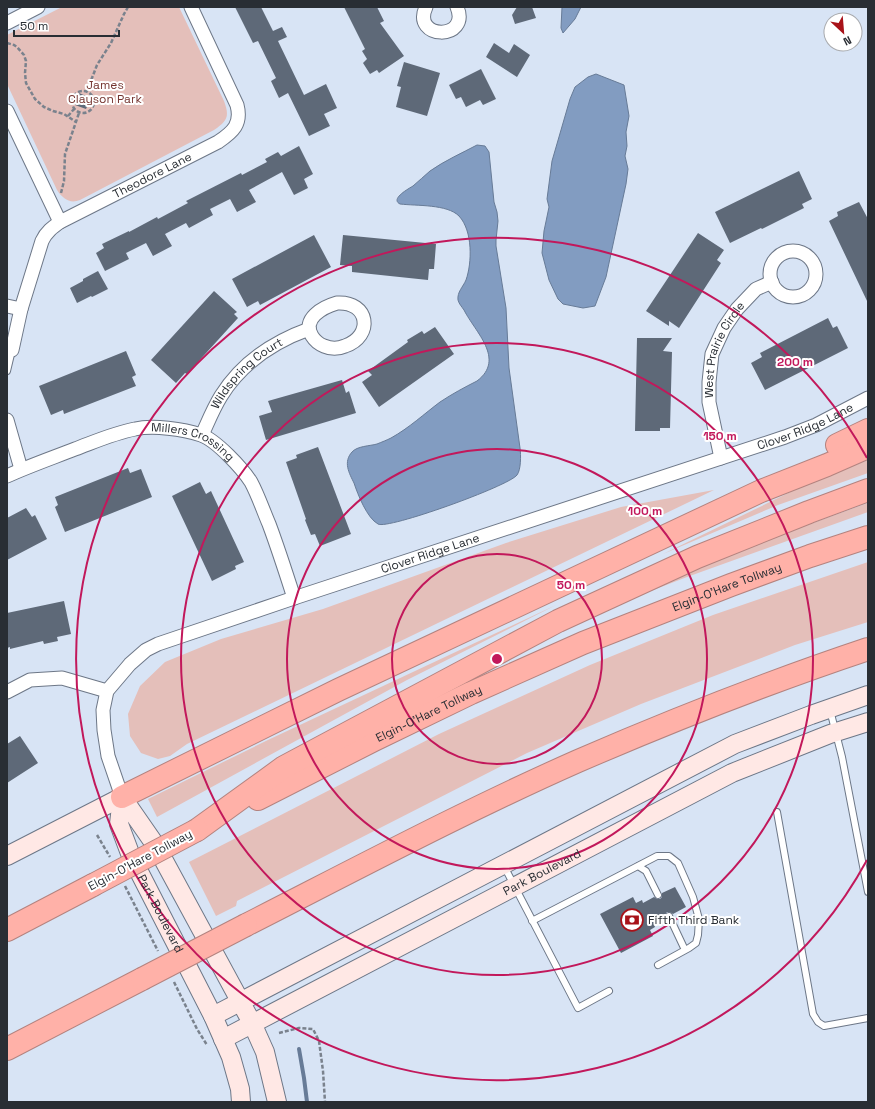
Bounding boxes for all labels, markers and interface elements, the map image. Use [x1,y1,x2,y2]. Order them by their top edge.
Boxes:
scale bar [14,12,119,38]
north arrow [823,12,863,52]
text: 50 m [20,18,48,34]
text: N [841,33,854,49]
park label: James Clayson Park [68,77,142,107]
street label: Theodore Lane [110,149,194,202]
street label: West Prairie Circle [701,298,748,398]
street label: Wildspring Court [207,334,286,412]
text: 200 m [777,354,813,370]
street label: Clover Ridge Lane [755,399,856,454]
street label: Millers Crossing [151,419,238,465]
text: 150 m [703,428,737,444]
text: 100 m [628,503,662,519]
street label: Clover Ridge Lane [379,530,481,577]
street label: Elgin-O'Hare Tollway [670,559,784,615]
text: 50 m [557,577,585,593]
centre of rings [490,652,504,666]
street label: Elgin-O'Hare Tollway [373,681,484,746]
street label: Elgin-O'Hare Tollway [85,826,195,894]
street label: Park Boulevard [500,845,584,899]
street label: Park Boulevard [134,872,187,955]
bank icon: Fifth Third Bank [619,907,645,933]
place label: Fifth Third Bank [648,912,740,928]

